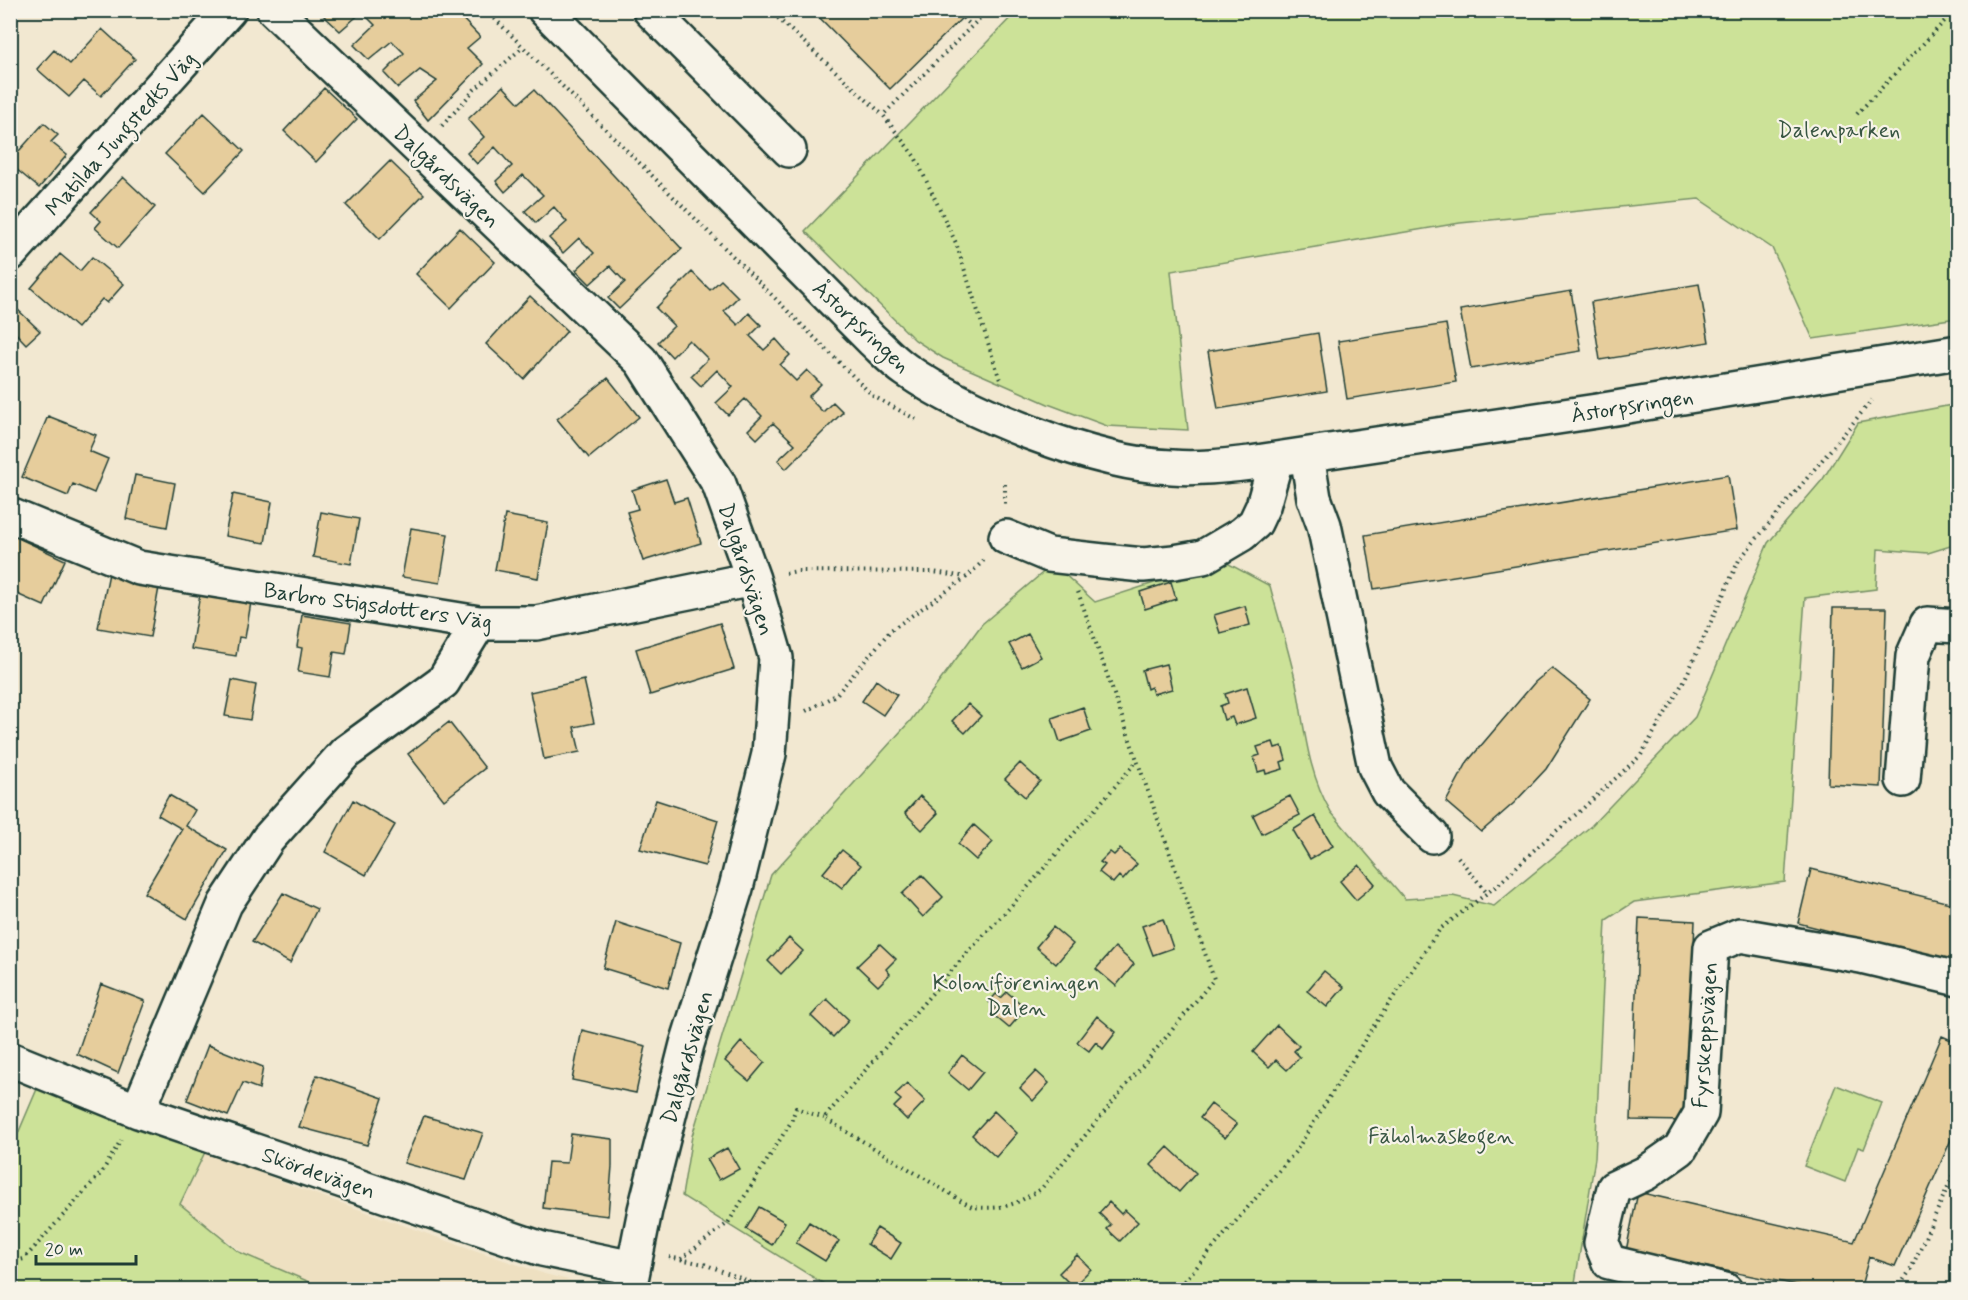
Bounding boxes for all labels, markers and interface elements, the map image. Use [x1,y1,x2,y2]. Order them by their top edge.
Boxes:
street label: Matilda Jungstedts Väg [40,46,205,225]
park label: Dalenparken [1778,117,1900,145]
street label: Dalgårdsvägen [384,120,505,237]
street label: Åstorpsringen [804,274,916,382]
street label: Åstorpsringen [1569,382,1696,433]
street label: Dalgårdsvägen [708,500,780,640]
street label: Barbro Stigsdotters Väg [261,577,494,638]
street label: Fyrskeppsvägen [1687,961,1726,1109]
park label: Koloniföreningen Dalen [933,970,1099,1023]
street label: Dalgårdsvägen [656,988,723,1128]
park label: Fäholmaskogen [1368,1123,1514,1154]
street label: Skördevägen [258,1141,379,1207]
scale bar [36,1228,136,1266]
text: 20 m [45,1238,83,1262]

